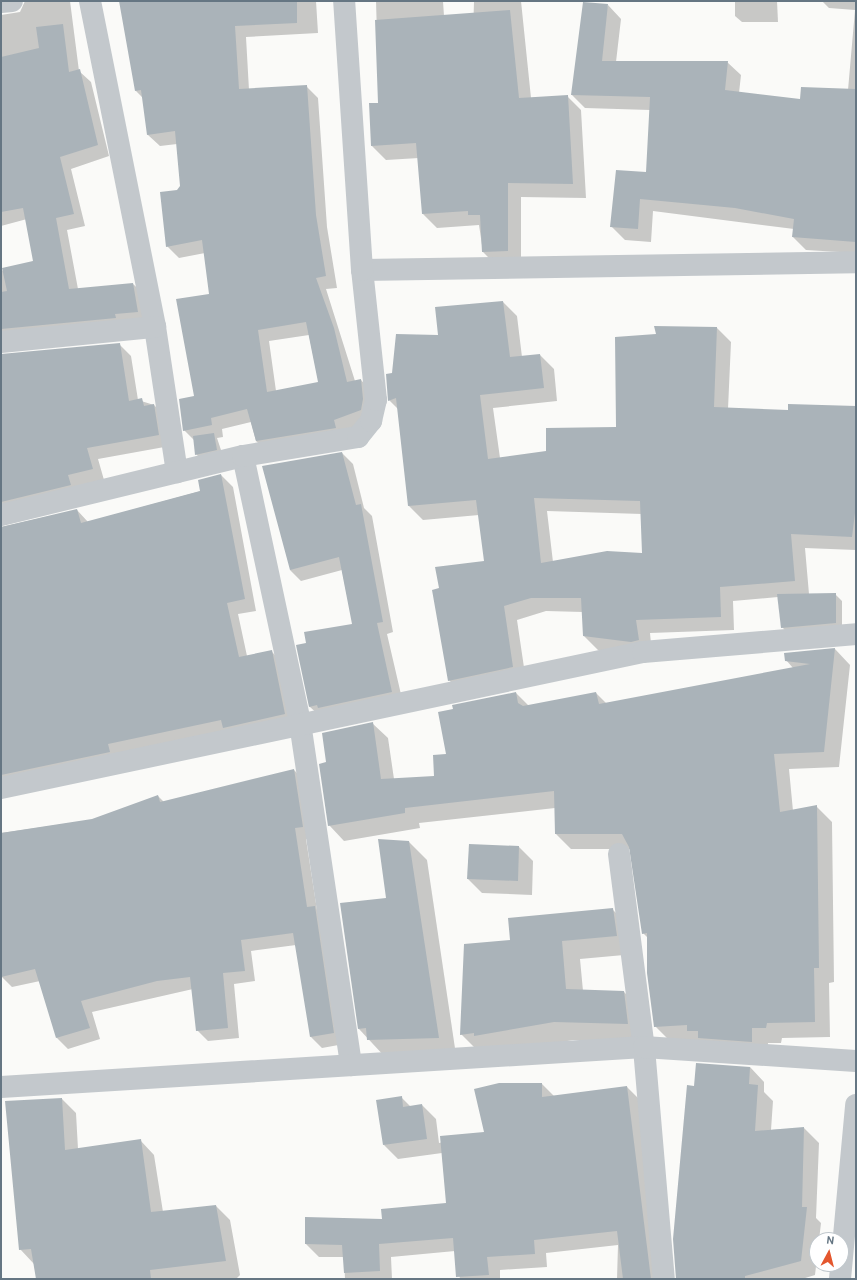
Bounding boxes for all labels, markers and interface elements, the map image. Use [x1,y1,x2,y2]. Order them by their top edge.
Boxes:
north arrow [809,1232,849,1272]
text: N [826,1234,835,1249]

